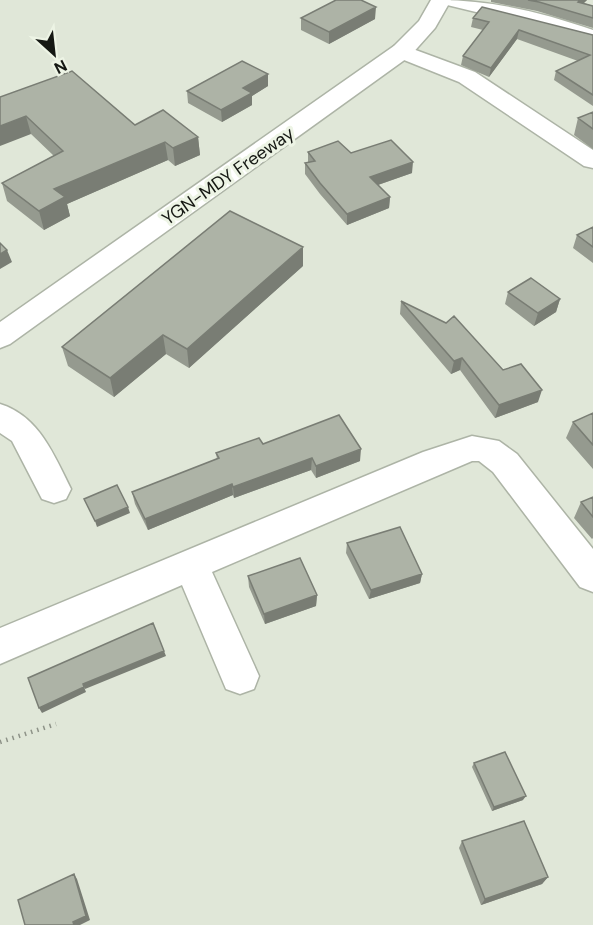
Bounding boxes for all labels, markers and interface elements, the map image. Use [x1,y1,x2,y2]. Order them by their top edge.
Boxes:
north arrow [24,24,84,84]
text: N [51,55,71,79]
street label: YGN-MDY Freeway [157,121,299,231]

